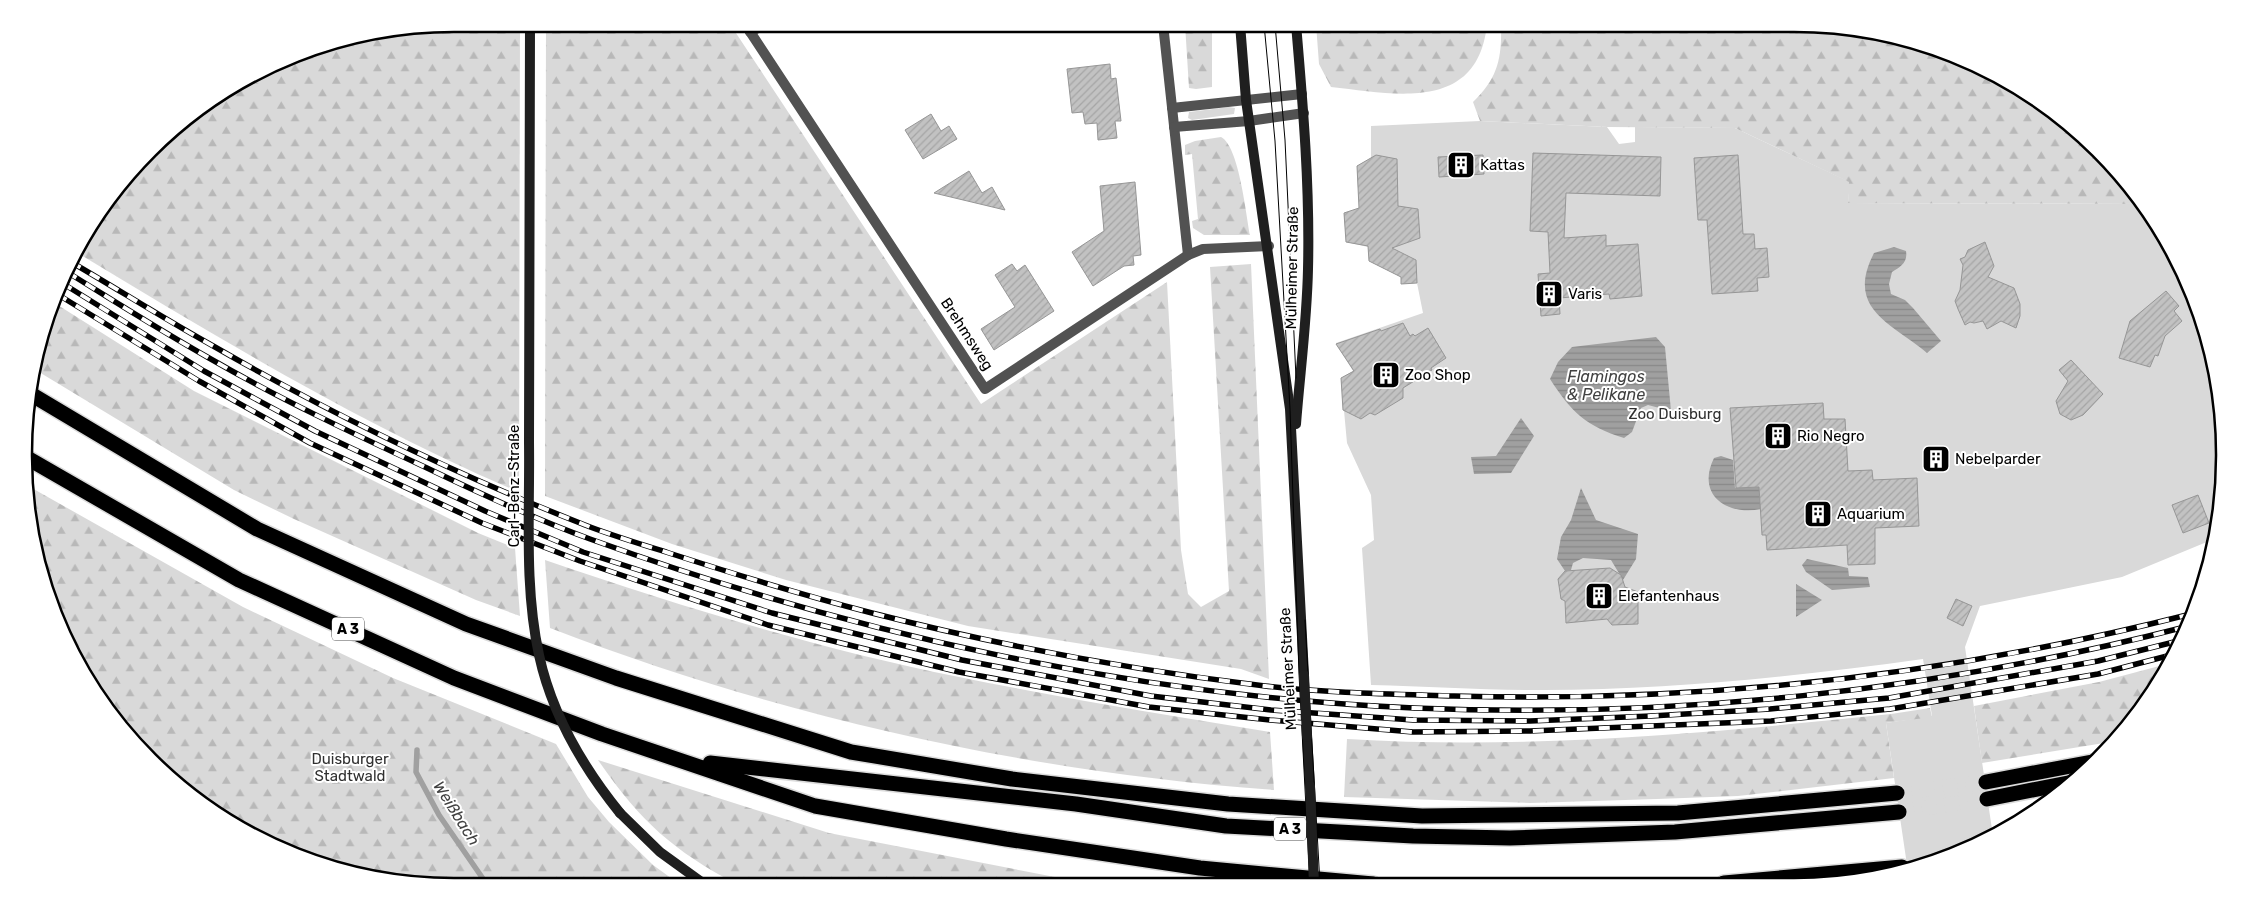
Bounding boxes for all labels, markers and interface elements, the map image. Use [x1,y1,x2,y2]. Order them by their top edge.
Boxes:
building icon: Kattas [1446,150,1476,180]
place label: Kattas [1480,156,1525,174]
street label: Mülheimer Straße [1282,206,1302,330]
building icon: Varis [1534,279,1564,309]
place label: Varis [1568,285,1603,303]
street label: Brehmsweg [937,294,997,374]
building icon: Zoo Shop [1371,360,1401,390]
place label: Zoo Shop [1405,366,1471,384]
water label: Flamingos & Pelikane [1567,367,1645,404]
park label: Zoo Duisburg [1629,405,1721,423]
building icon: Rio Negro [1763,421,1793,451]
street label: Carl-Benz-Straße [505,425,523,547]
place label: Rio Negro [1797,427,1865,445]
building icon: Nebelparder [1921,444,1951,474]
place label: Nebelparder [1955,450,2041,468]
building icon: Aquarium [1803,499,1833,529]
place label: Aquarium [1837,505,1905,523]
building icon: Elefantenhaus [1584,581,1614,611]
place label: Elefantenhaus [1618,587,1720,605]
street label: Mülheimer Straße [1276,607,1300,731]
road number: A 3 [332,618,364,640]
park label: Duisburger Stadtwald [311,750,389,785]
water label: Weißbach [429,778,484,849]
road number: A 3 [1274,818,1306,841]

